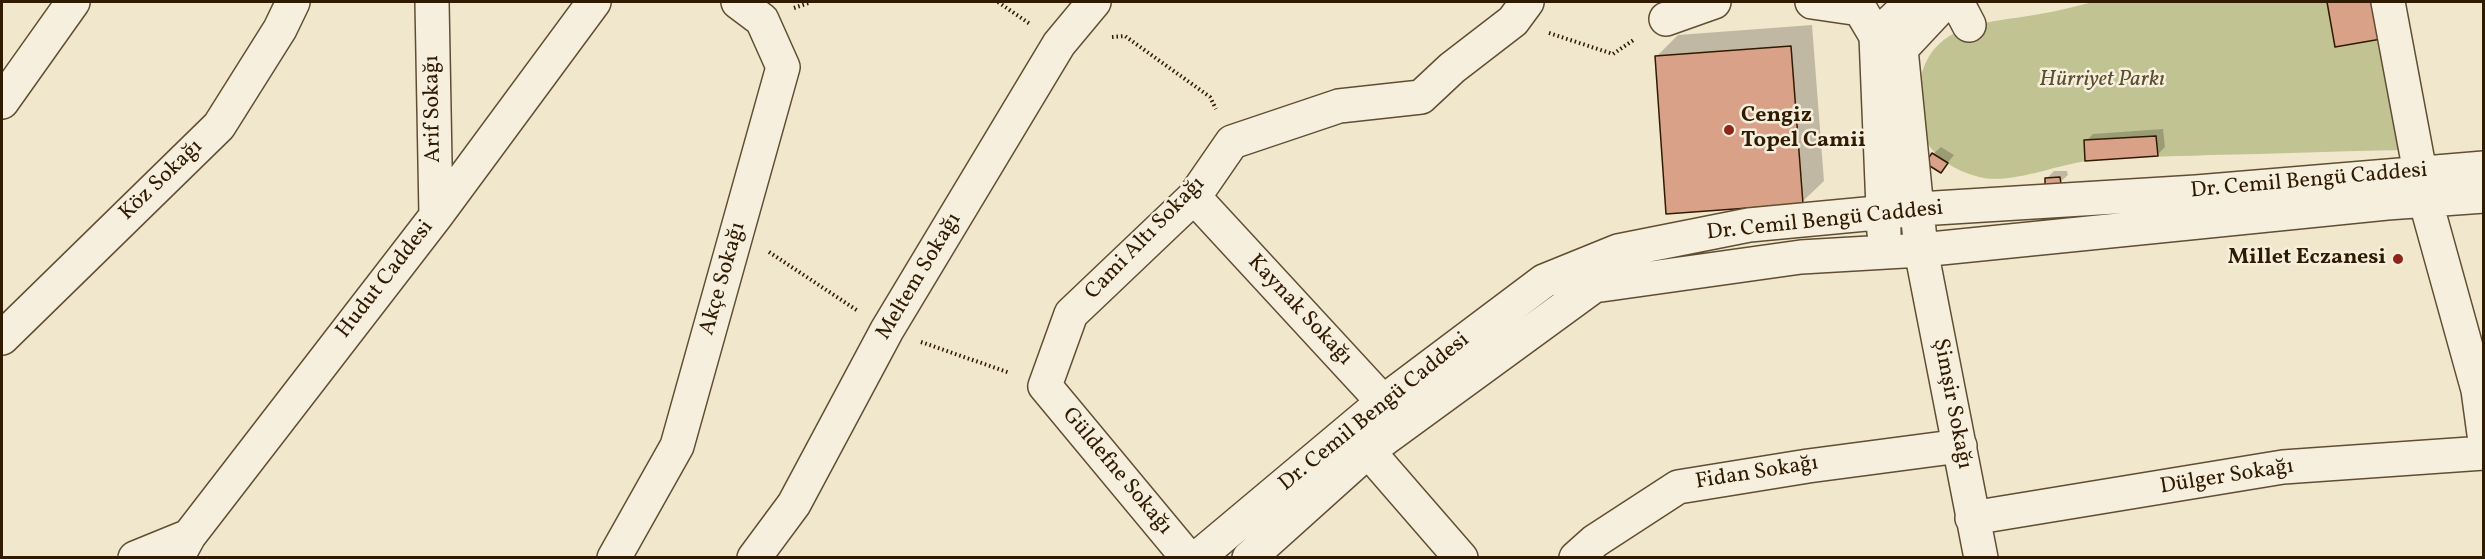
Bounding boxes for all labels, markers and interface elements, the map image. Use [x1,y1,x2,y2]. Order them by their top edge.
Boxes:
street label: Arif Sokağı [420,55,448,163]
park label: Hürriyet Parkı [2039,68,2165,94]
place label: Cengiz Topel Camii [1741,104,1866,156]
marker: Cengiz Topel Camii [1722,123,1736,137]
street label: Köz Sokağı [115,135,209,227]
street label: Dr. Cemil Bengü Caddesi [2189,158,2429,206]
street label: Cami Altı Sokağı [1081,172,1211,306]
street label: Dr. Cemil Bengü Caddesi [1705,196,1945,248]
street label: Meltem Sokağı [872,209,968,345]
street label: Hudut Caddesi [332,216,440,344]
street label: Akçe Sokağı [695,219,753,339]
place label: Millet Eczanesi [2228,246,2386,272]
street label: Kaynak Sokağı [1241,250,1357,372]
marker: Millet Eczanesi [2391,252,2405,266]
street label: Dr. Cemil Bengü Caddesi [1274,328,1476,498]
street label: Şimşir Sokağı [1925,337,1977,471]
street label: Güldefne Sokağı [1055,403,1177,541]
street label: Fidan Sokağı [1694,451,1820,497]
street label: Dülger Sokağı [2158,454,2296,502]

